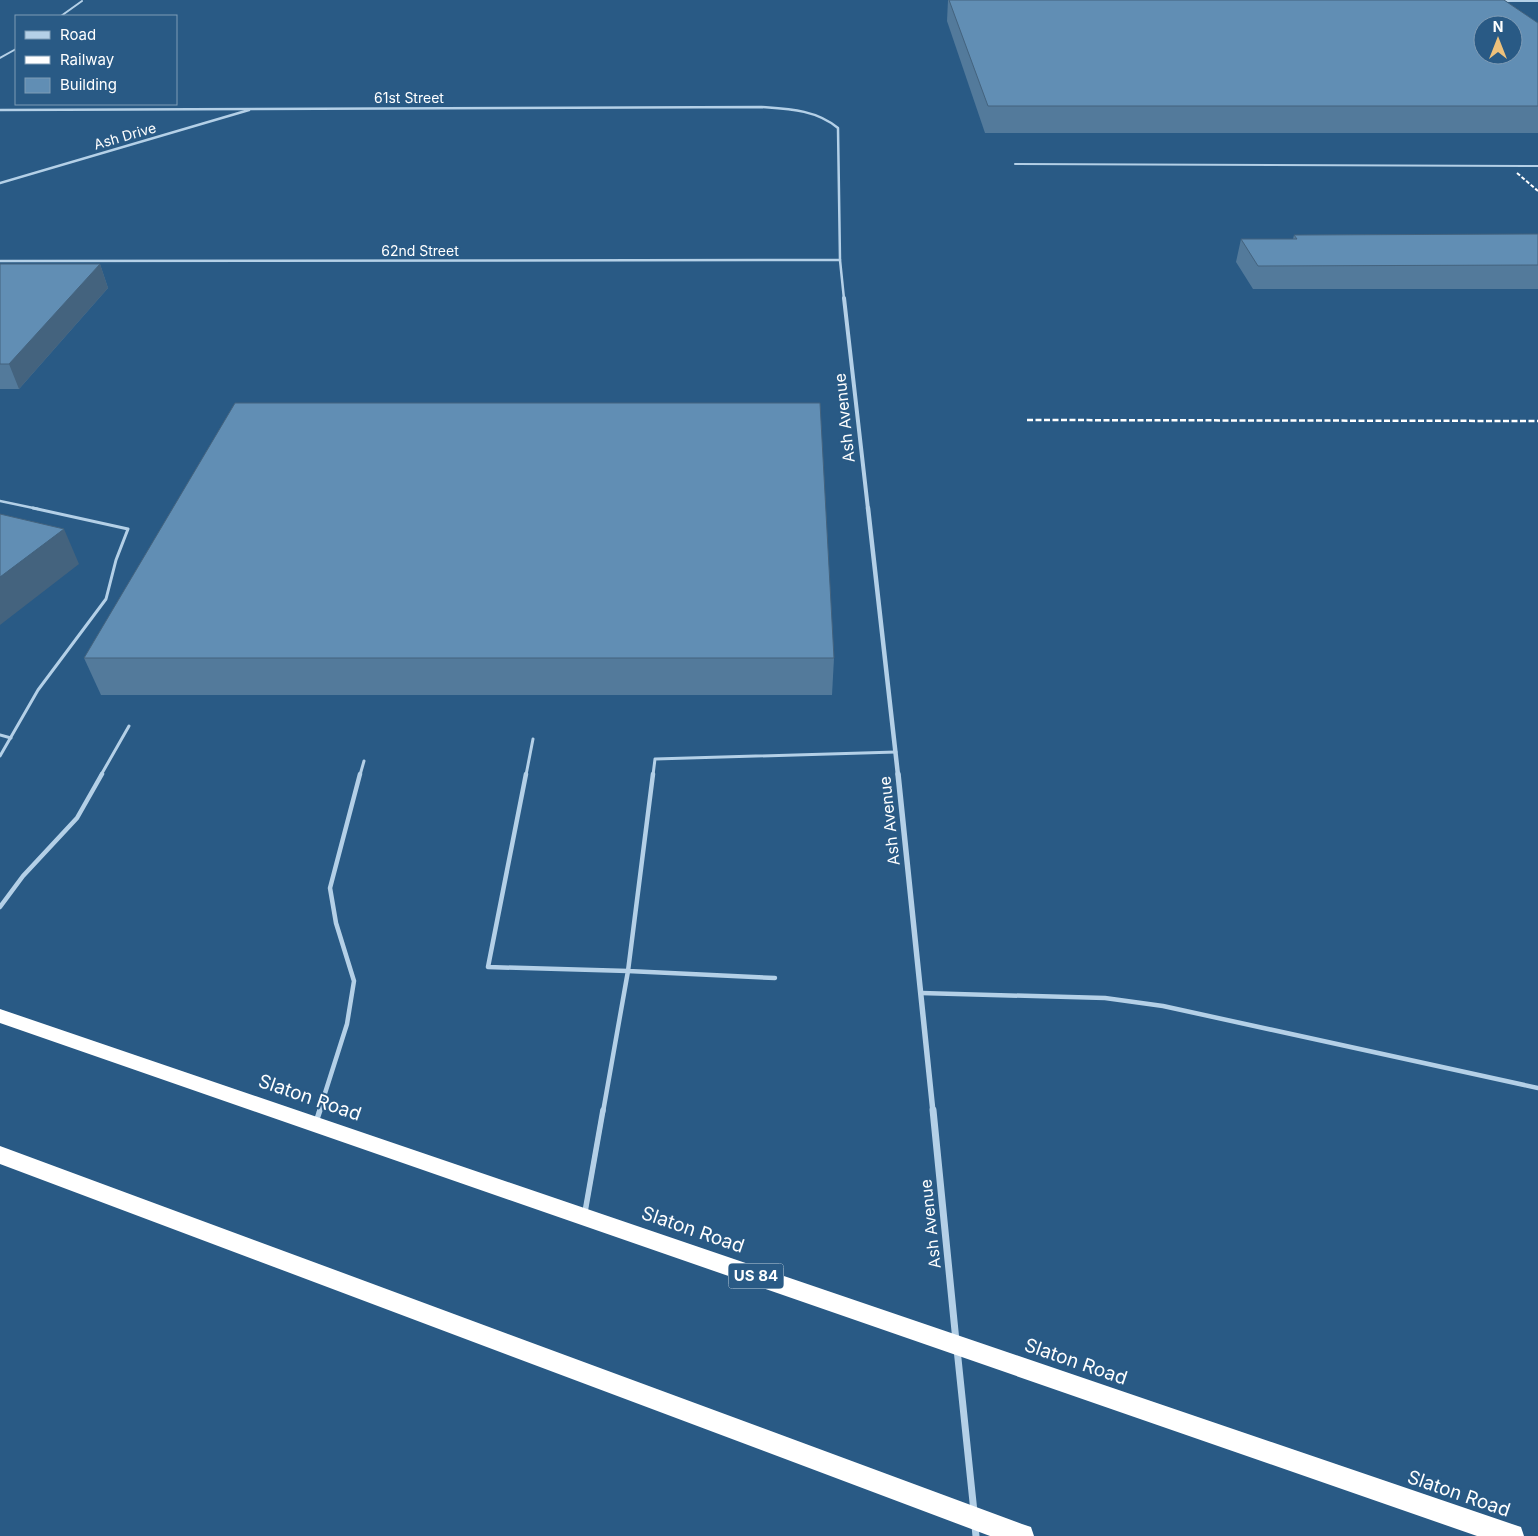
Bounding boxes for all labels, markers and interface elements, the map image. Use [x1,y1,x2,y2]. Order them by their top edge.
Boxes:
legend [15,15,178,105]
north arrow [1473,15,1523,65]
text: N [1493,18,1503,35]
text: Road [60,25,96,44]
text: Railway [60,50,115,69]
text: Building [60,75,117,94]
street label: 61st Street [374,89,444,106]
street label: Ash Drive [92,119,158,153]
street label: 62nd Street [381,242,459,259]
street label: Ash Avenue [829,372,859,464]
street label: Ash Avenue [874,775,904,867]
street label: Slaton Road [255,1069,364,1126]
street label: Ash Avenue [915,1178,945,1270]
street label: Slaton Road [638,1201,747,1258]
road number: US 84 [728,1264,784,1288]
street label: Slaton Road [1021,1333,1130,1390]
street label: Slaton Road [1404,1465,1513,1522]

